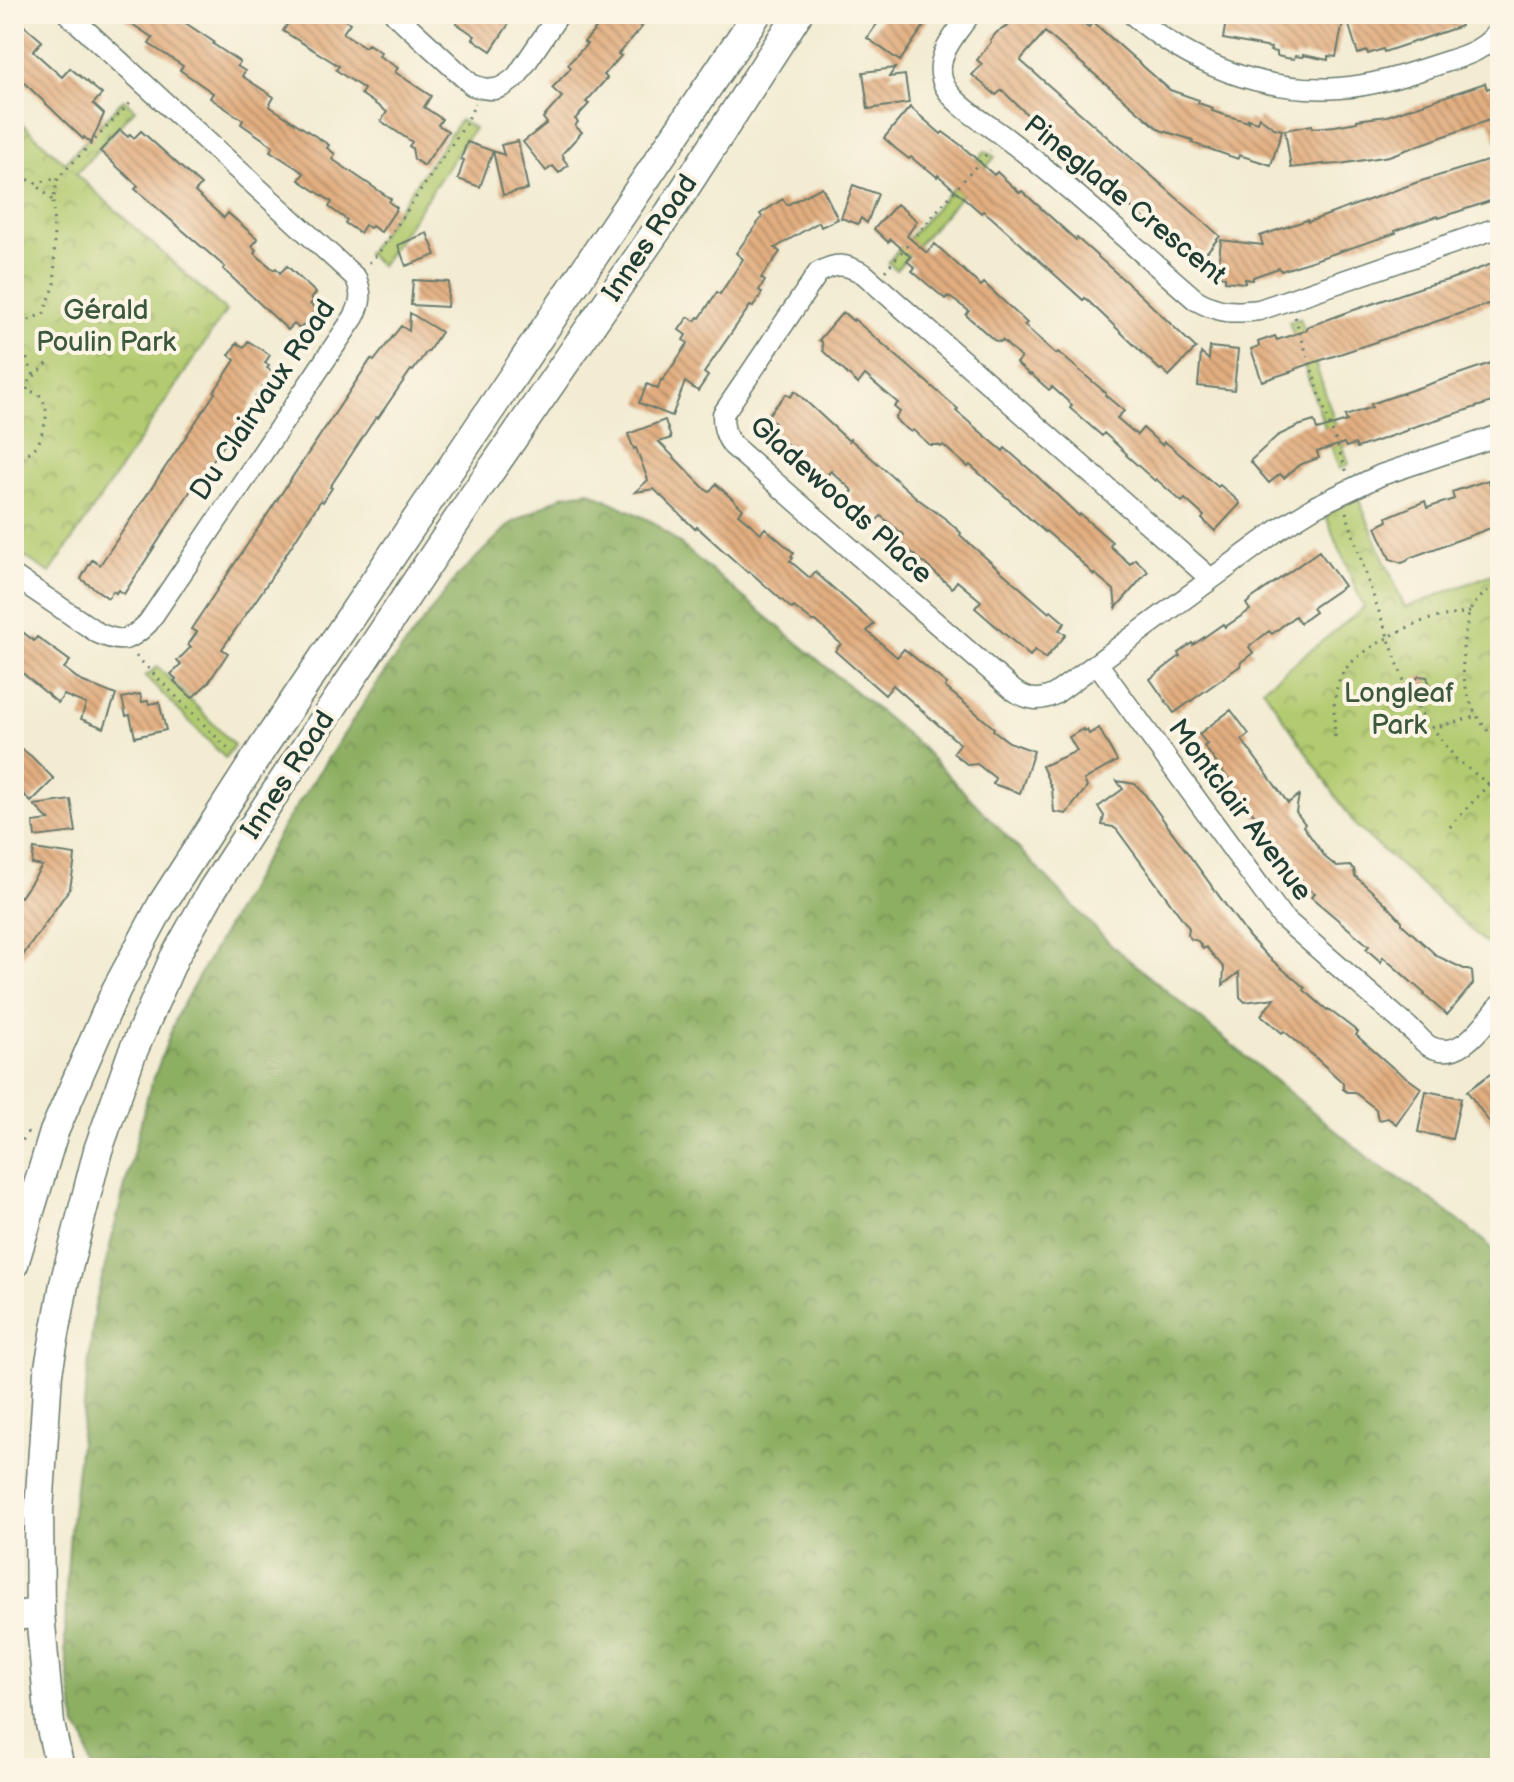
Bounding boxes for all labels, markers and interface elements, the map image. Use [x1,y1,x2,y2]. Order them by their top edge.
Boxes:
street label: Pineglade Crescent [1017,108,1233,292]
street label: Innes Road [595,168,705,308]
street label: Du Clairvaux Road [184,293,342,507]
park label: Gérald Poulin Park [36,294,176,359]
street label: Gladewoods Place [743,409,939,591]
park label: Longleaf Park [1344,677,1454,742]
street label: Innes Road [234,705,342,845]
street label: Montclair Avenue [1161,713,1319,907]

